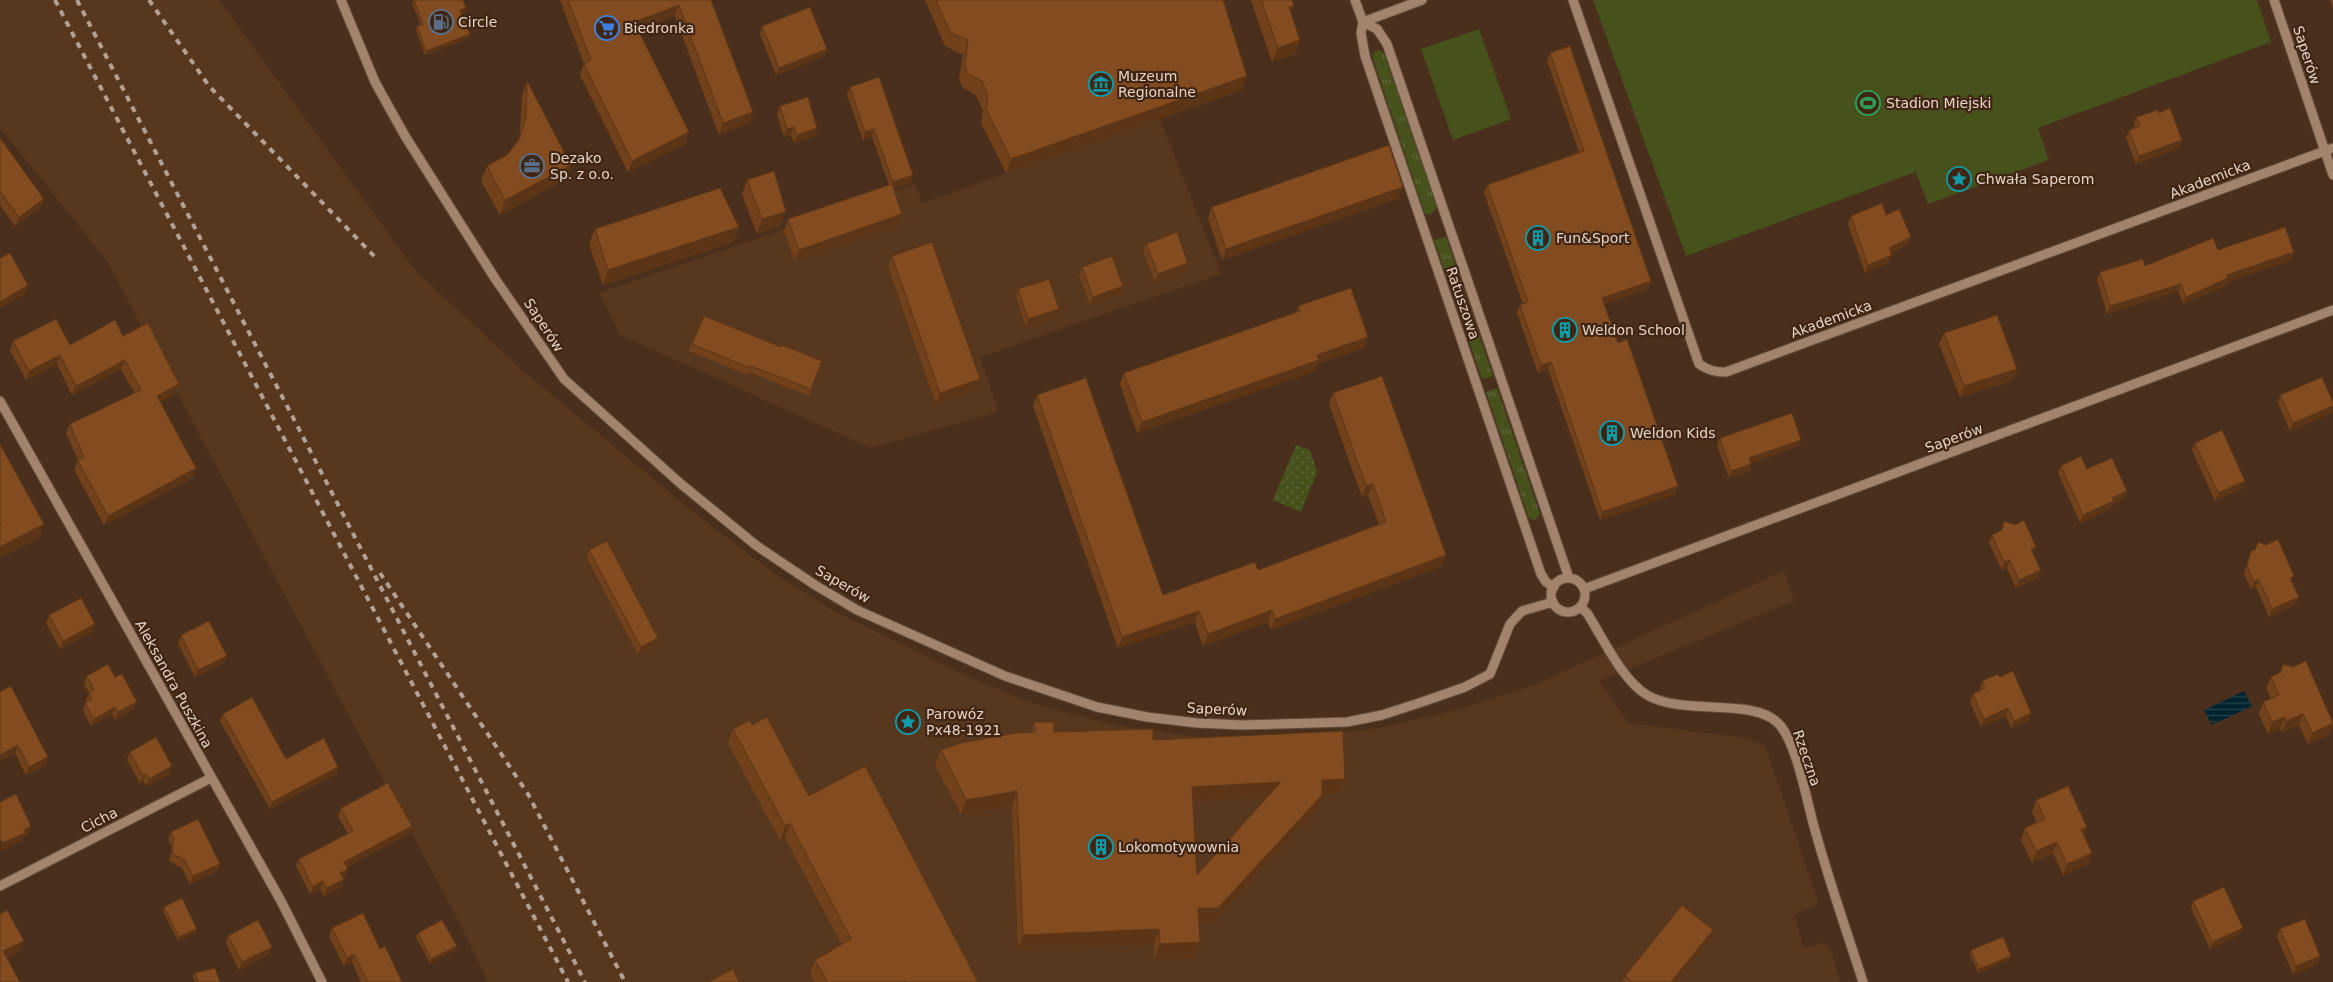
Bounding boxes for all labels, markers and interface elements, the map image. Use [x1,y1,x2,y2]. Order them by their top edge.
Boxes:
fuel station icon: Circle [428,9,454,35]
place label: Circle [458,14,497,30]
supermarket icon: Biedronka [594,15,620,41]
place label: Biedronka [624,20,694,36]
street label: Saperów [2290,24,2324,86]
place label: Muzeum Regionalne [1118,68,1196,100]
museum icon: Muzeum Regionalne [1088,71,1114,97]
sports icon: Stadion Miejski [1855,90,1881,116]
place label: Stadion Miejski [1886,95,1991,111]
place label: Dezako Sp. z o.o. [550,150,614,182]
office icon: Dezako Sp. z o.o. [519,153,545,179]
street label: Akademicka [2167,156,2253,202]
place icon: Chwała Saperom [1946,166,1972,192]
place label: Chwała Saperom [1976,171,2094,187]
building icon: Fun&Sport [1525,225,1551,251]
place label: Fun&Sport [1556,230,1630,246]
street label: Ratuszowa [1443,265,1483,341]
street label: Saperów [521,295,567,355]
street label: Akademicka [1788,297,1874,341]
building icon: Weldon School [1552,317,1578,343]
place label: Weldon School [1582,322,1685,338]
building icon: Weldon Kids [1599,420,1625,446]
street label: Saperów [1923,420,1985,456]
place label: Weldon Kids [1630,425,1716,441]
street label: Saperów [813,562,873,606]
street label: Aleksandra Puszkina [132,617,216,751]
street label: Saperów [1186,699,1248,719]
place label: Parowóz Px48-1921 [926,706,1001,738]
place icon: Parowóz Px48-1921 [895,709,921,735]
street label: Rzeczna [1790,728,1824,788]
street label: Cicha [78,804,120,836]
building icon: Lokomotywownia [1088,834,1114,860]
place label: Lokomotywownia [1118,839,1239,855]

